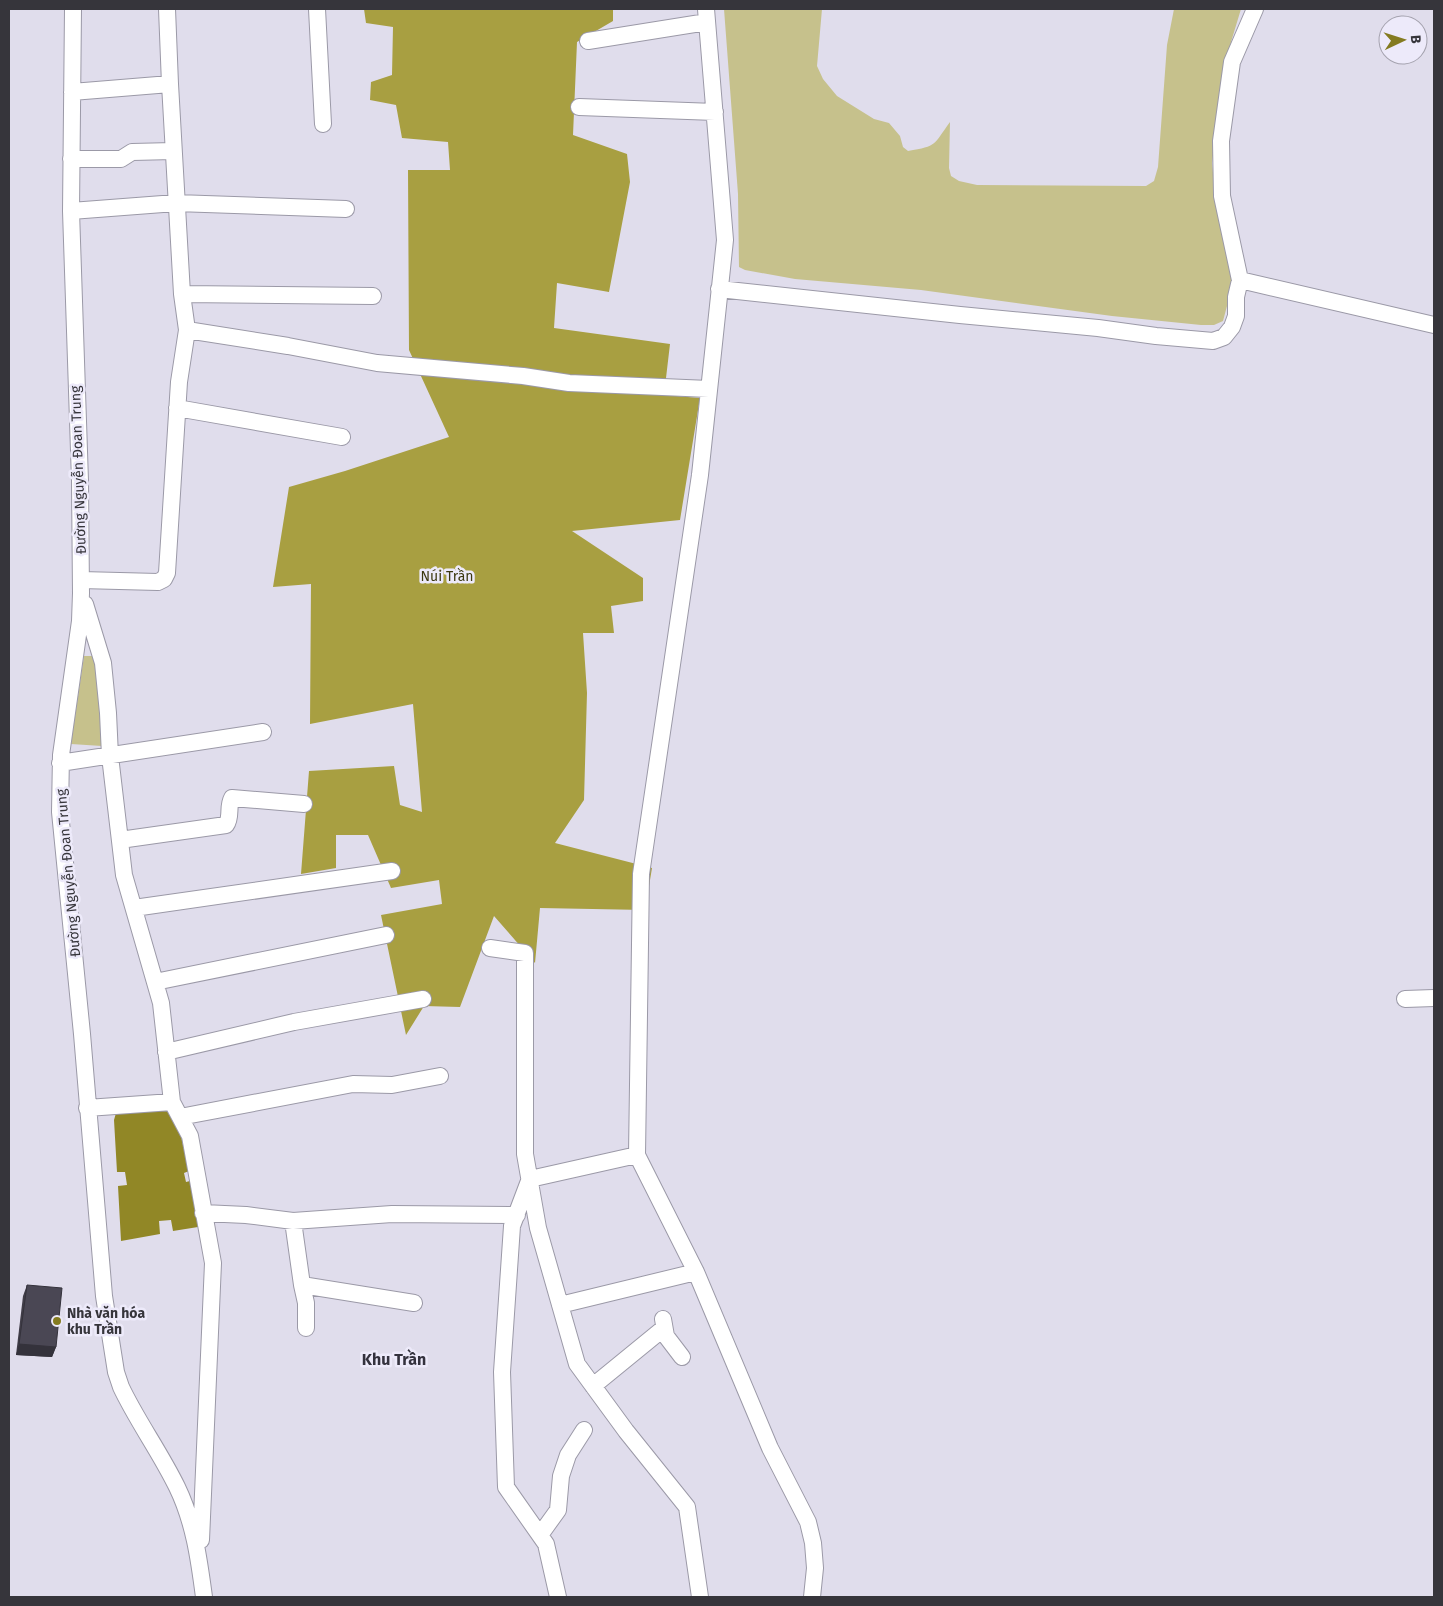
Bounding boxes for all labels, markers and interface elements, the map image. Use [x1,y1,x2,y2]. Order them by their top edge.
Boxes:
north arrow [1378,15,1428,65]
text: B [1407,34,1424,44]
street label: Đường Nguyễn Đoan Trung [67,385,90,555]
park label: Núi Trần [421,567,473,585]
street label: Đường Nguyễn Đoan Trung [53,787,84,958]
place label: Nhà văn hóa khu Trần [67,1305,145,1338]
marker: Nhà văn hóa khu Trần [51,1315,63,1327]
district label: Khu Trần [362,1349,426,1369]

